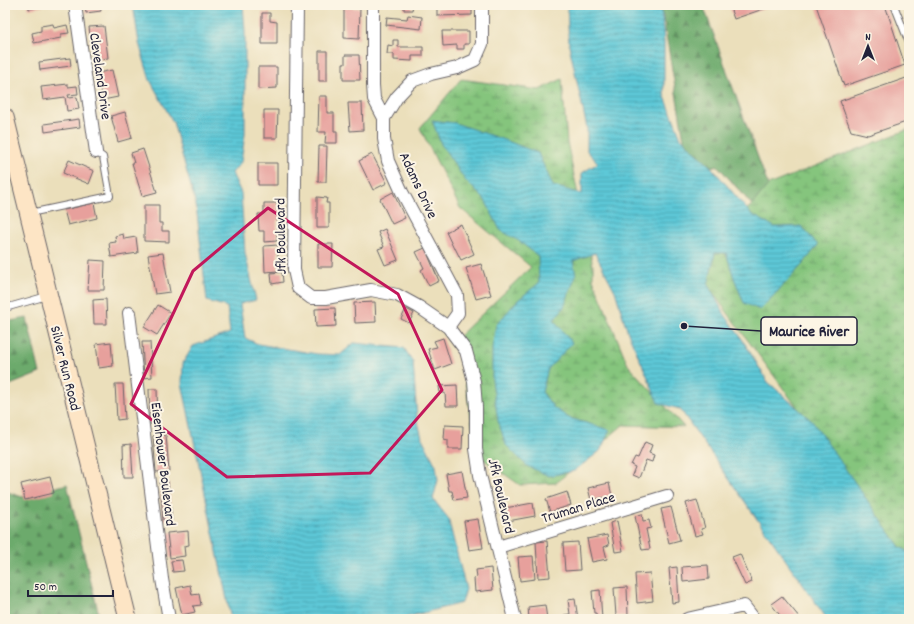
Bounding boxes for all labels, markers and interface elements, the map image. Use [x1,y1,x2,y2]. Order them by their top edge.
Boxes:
north arrow [848,26,888,66]
text: N [865,30,871,46]
street label: Cleveland Drive [82,31,116,121]
street label: Adams Drive [392,149,442,223]
street label: Jfk Boulevard [270,197,294,274]
callout: Maurice River [761,317,857,345]
text: Maurice River [769,321,850,344]
street label: Silver Run Road [43,324,85,413]
street label: Eisenhower Boulevard [144,401,181,527]
street label: Jfk Boulevard [481,457,519,536]
street label: Truman Place [539,487,618,531]
scale bar [28,572,113,598]
text: 50 m [34,579,57,596]

